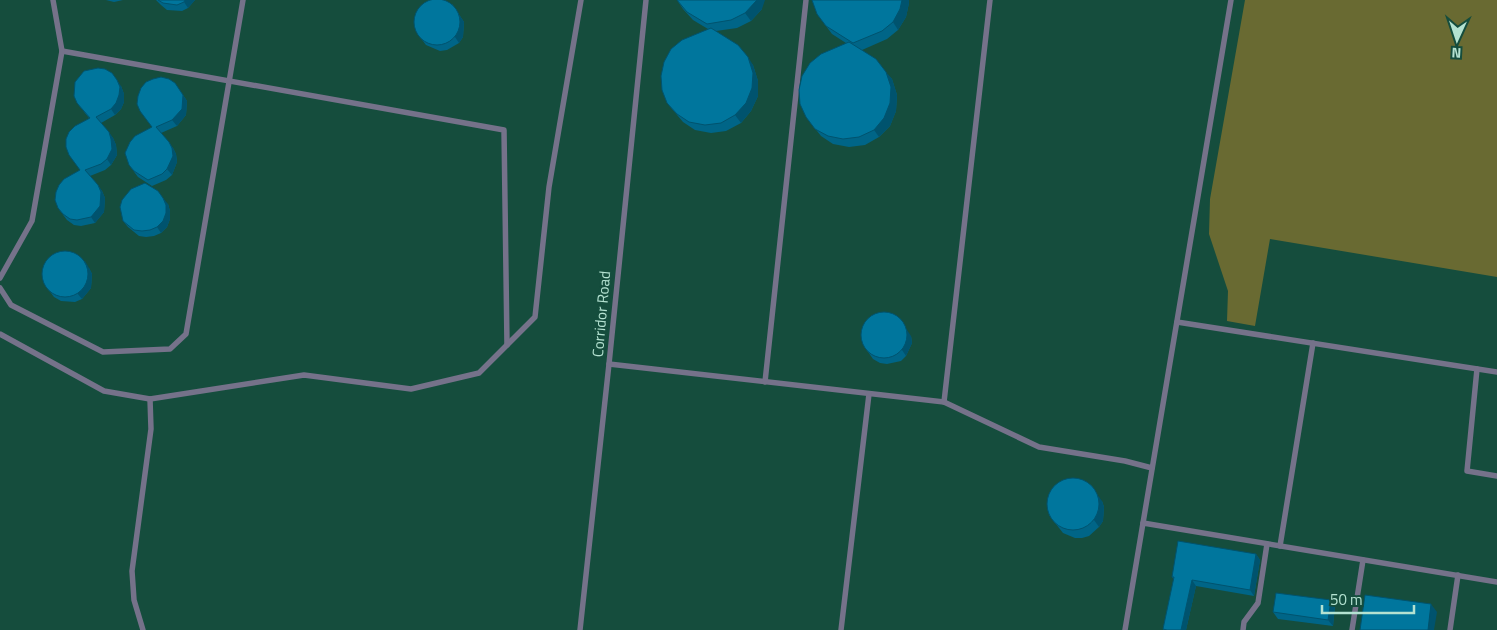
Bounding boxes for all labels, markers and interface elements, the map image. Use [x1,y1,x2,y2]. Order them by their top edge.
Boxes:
north arrow [1432,15,1482,65]
text: N [1451,43,1462,64]
street label: Corridor Road [586,270,616,358]
scale bar [1322,582,1414,614]
text: 50 m [1330,588,1363,611]

